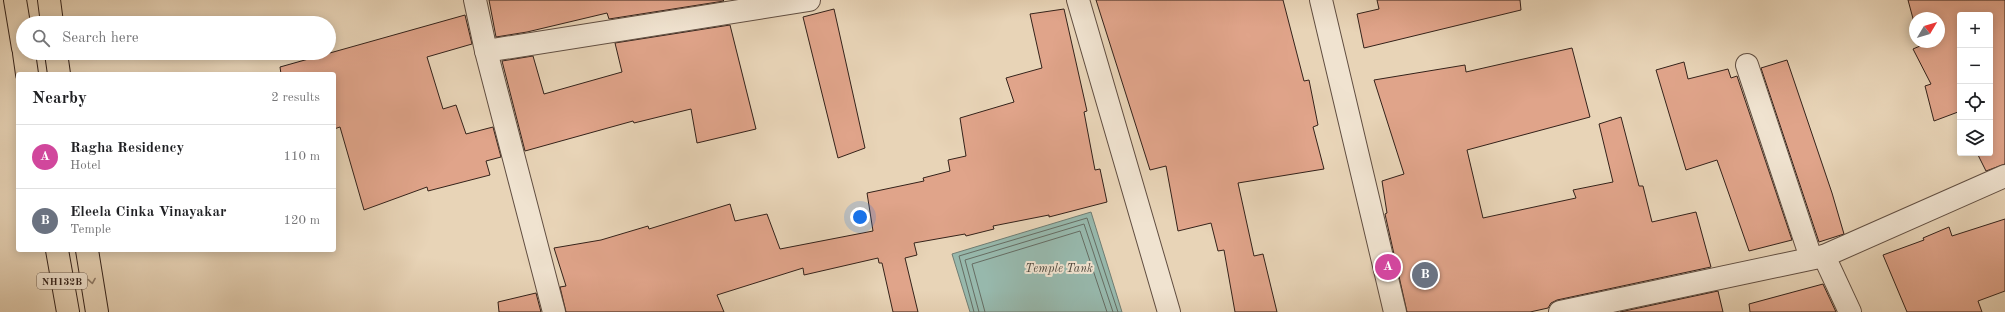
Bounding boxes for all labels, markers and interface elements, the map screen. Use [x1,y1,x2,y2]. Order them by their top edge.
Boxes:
north arrow [1909,12,1945,48]
map controls [1957,12,1993,156]
button: + [1957,12,1993,48]
search box [16,16,336,60]
icon: search [30,27,52,49]
text: Search here [62,31,139,46]
button: − [1957,48,1993,84]
button: locate [1957,84,1993,120]
text: Nearby [32,90,87,107]
text: 2 results [271,91,320,104]
button: layers [1957,120,1993,156]
text: Ragha Residency [70,141,184,156]
text: A [40,150,50,163]
text: 110 m [283,150,320,163]
text: Hotel [70,159,101,172]
text: Eleela Cinka Vinayakar [70,205,227,220]
your location [850,207,870,227]
text: B [40,214,50,227]
text: 120 m [283,214,320,227]
text: Temple [70,223,111,236]
pin: A [1375,252,1401,282]
pin: B [1412,260,1438,290]
water label: Temple Tank [1025,263,1093,275]
road number: NH132B [37,273,87,289]
one-way arrow [87,278,96,284]

